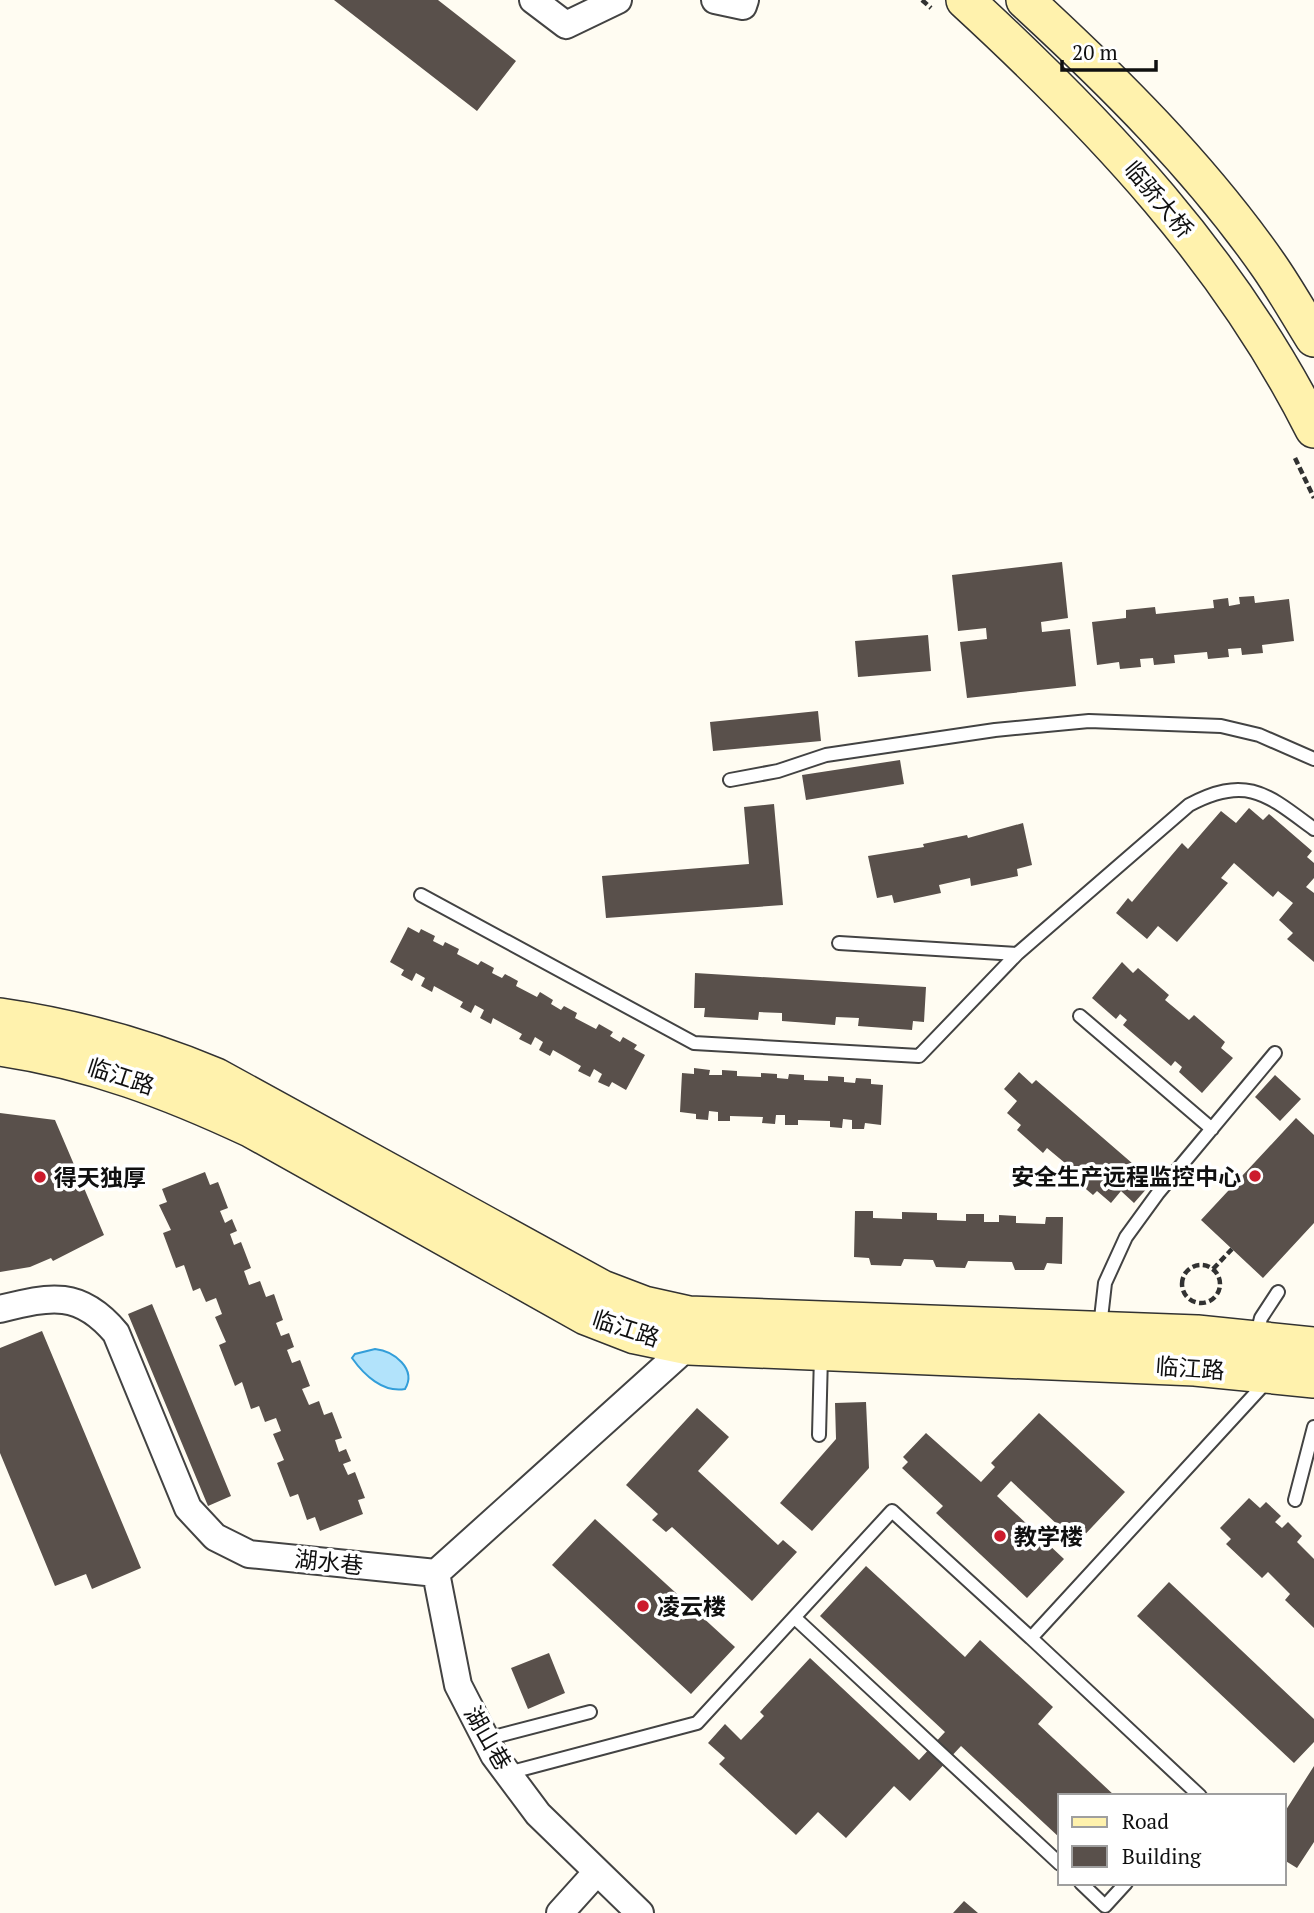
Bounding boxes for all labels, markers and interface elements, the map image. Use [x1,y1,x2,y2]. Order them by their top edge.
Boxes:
scale bar [1062,28,1156,72]
text: 20 m [1072,38,1118,66]
street label: 临骄大桥 [1118,154,1200,244]
street label: 临江路 [83,1051,159,1101]
place label: 安全生产远程监控中心 [1011,1161,1241,1192]
place label: 得天独厚 [54,1162,146,1193]
marker: 安全生产远程监控中心 [1247,1168,1263,1184]
marker: 得天独厚 [32,1169,48,1185]
street label: 临江路 [588,1303,664,1353]
street label: 临江路 [1155,1350,1225,1386]
place label: 教学楼 [1014,1521,1083,1552]
marker: 教学楼 [992,1528,1008,1544]
street label: 湖水巷 [293,1543,365,1581]
place label: 凌云楼 [657,1591,726,1622]
marker: 凌云楼 [635,1598,651,1614]
street label: 湖山巷 [457,1700,519,1776]
legend [1058,1794,1286,1885]
text: Road [1122,1807,1169,1835]
text: Building [1122,1842,1202,1870]

